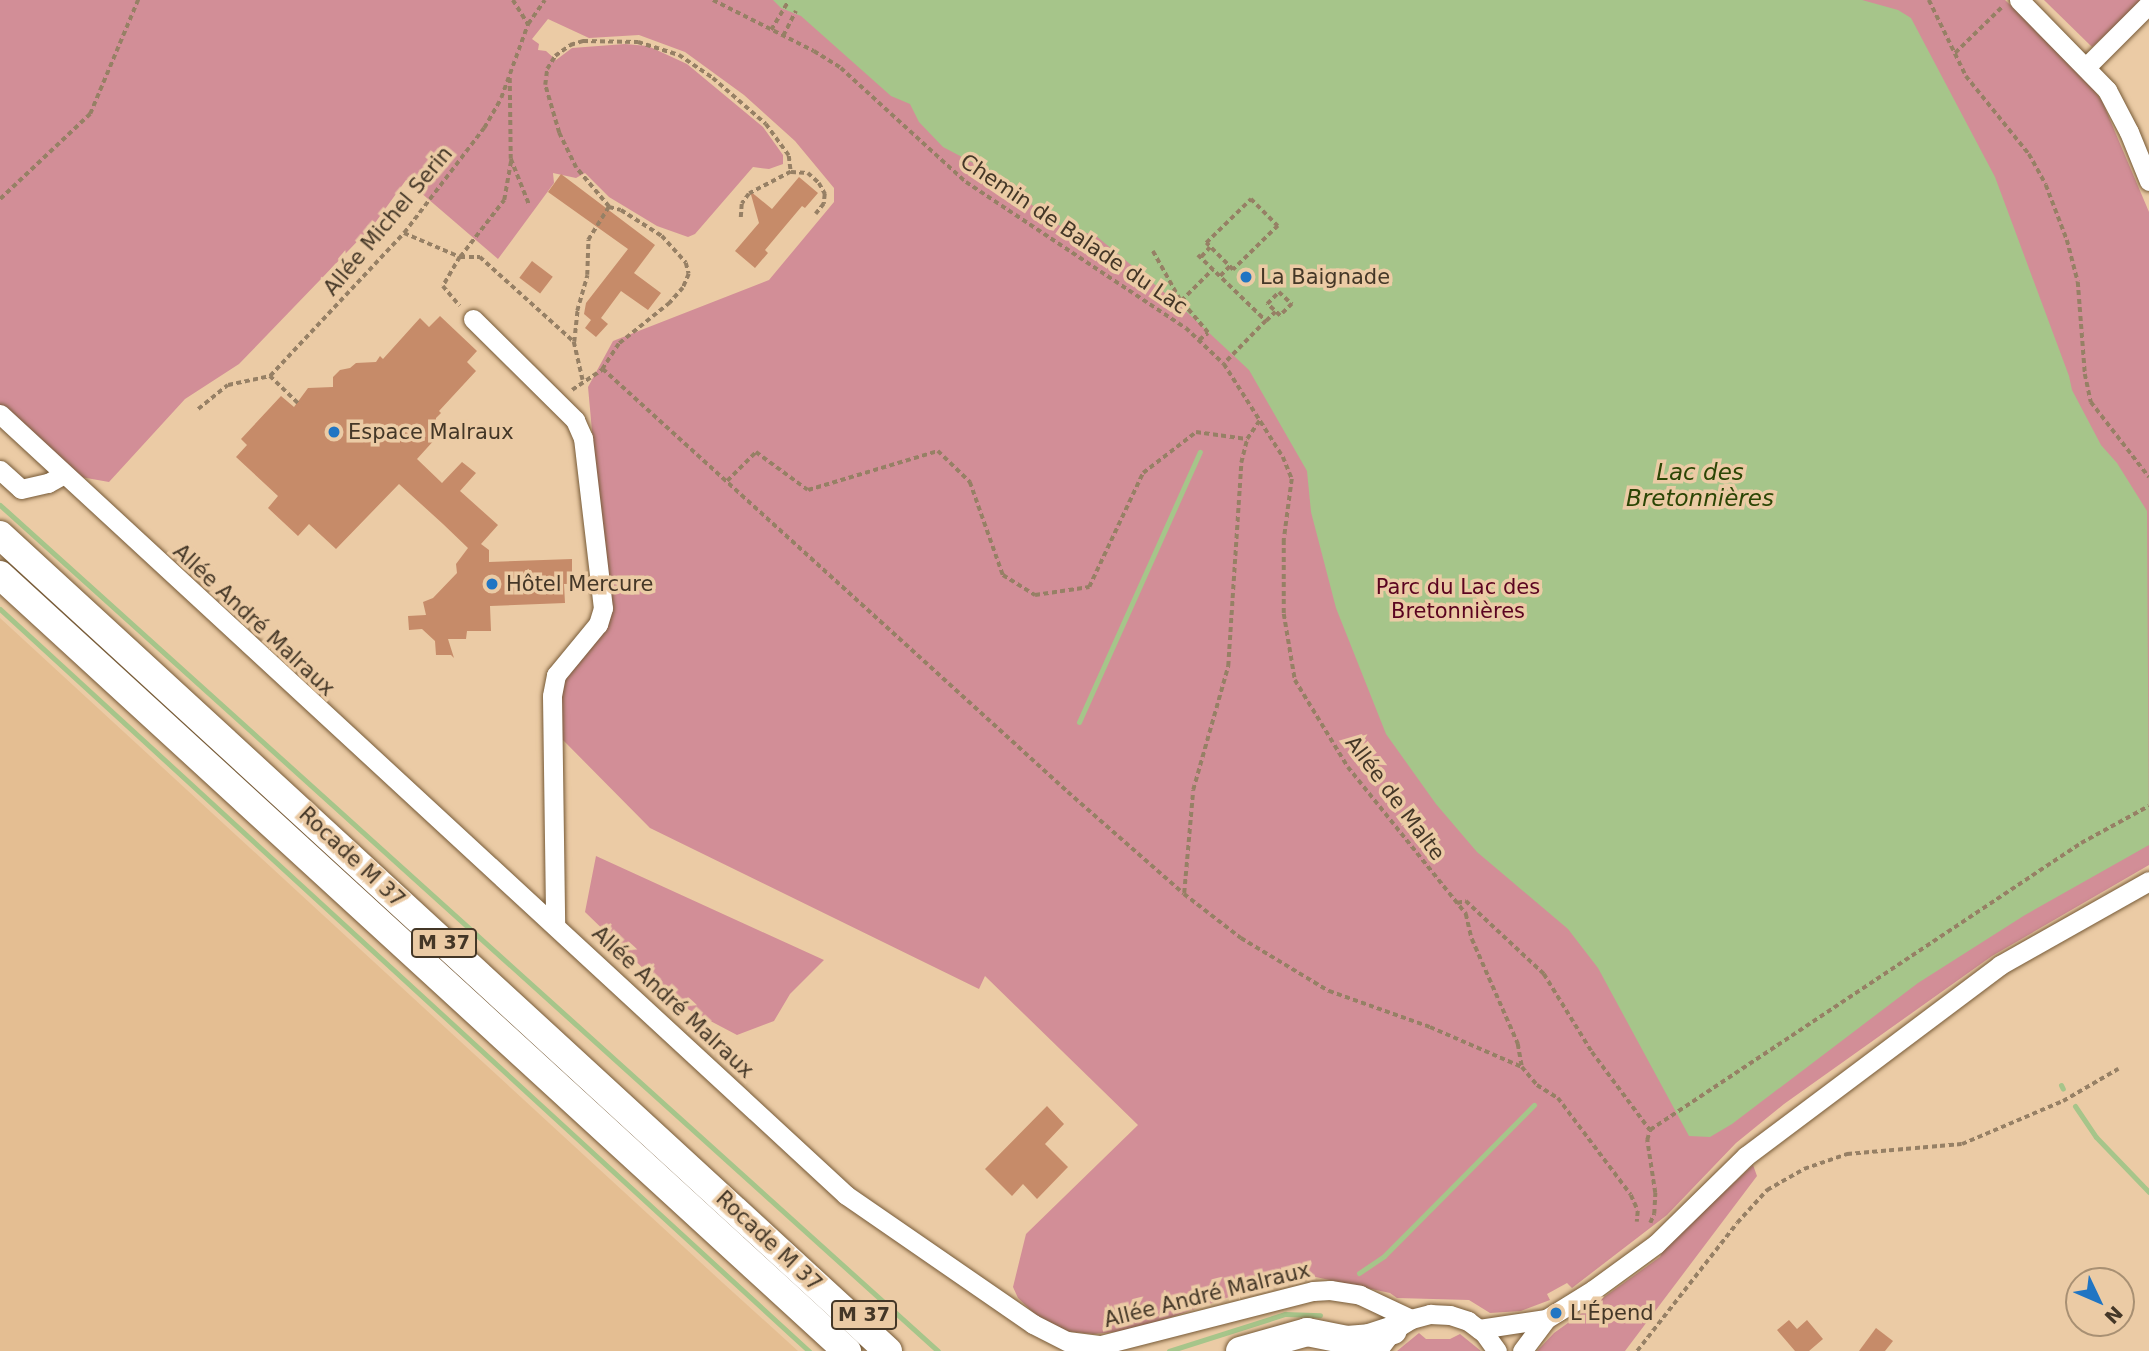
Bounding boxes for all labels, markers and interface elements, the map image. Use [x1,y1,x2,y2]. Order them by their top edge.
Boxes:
street label: Allée Michel Serin [318,141,458,301]
street label: Chemin de Balade du Lac [956,149,1192,319]
place label: La Baignade [1260,264,1390,290]
marker: La Baignade [1238,269,1254,285]
place label: Espace Malraux [348,419,514,445]
marker: Espace Malraux [326,424,342,440]
water label: Lac des Bretonnières [1626,458,1774,512]
street label: Allée André Malraux [168,539,340,701]
place label: Hôtel Mercure [506,571,653,597]
park label: Parc du Lac des Bretonnières [1376,574,1540,624]
marker: Hôtel Mercure [484,576,500,592]
street label: Allée de Malte [1340,731,1450,865]
street label: Rocade M 37 [294,802,410,912]
street label: Allée André Malraux [587,921,759,1083]
road number: M 37 [411,928,477,959]
street label: Rocade M 37 [711,1186,827,1296]
street label: Allée André Malraux [1101,1257,1313,1333]
north arrow [2065,1267,2135,1337]
road number: M 37 [831,1300,897,1330]
place label: L'Épend [1570,1300,1654,1326]
text: N [2100,1302,2127,1329]
marker: L'Épend [1548,1305,1564,1321]

